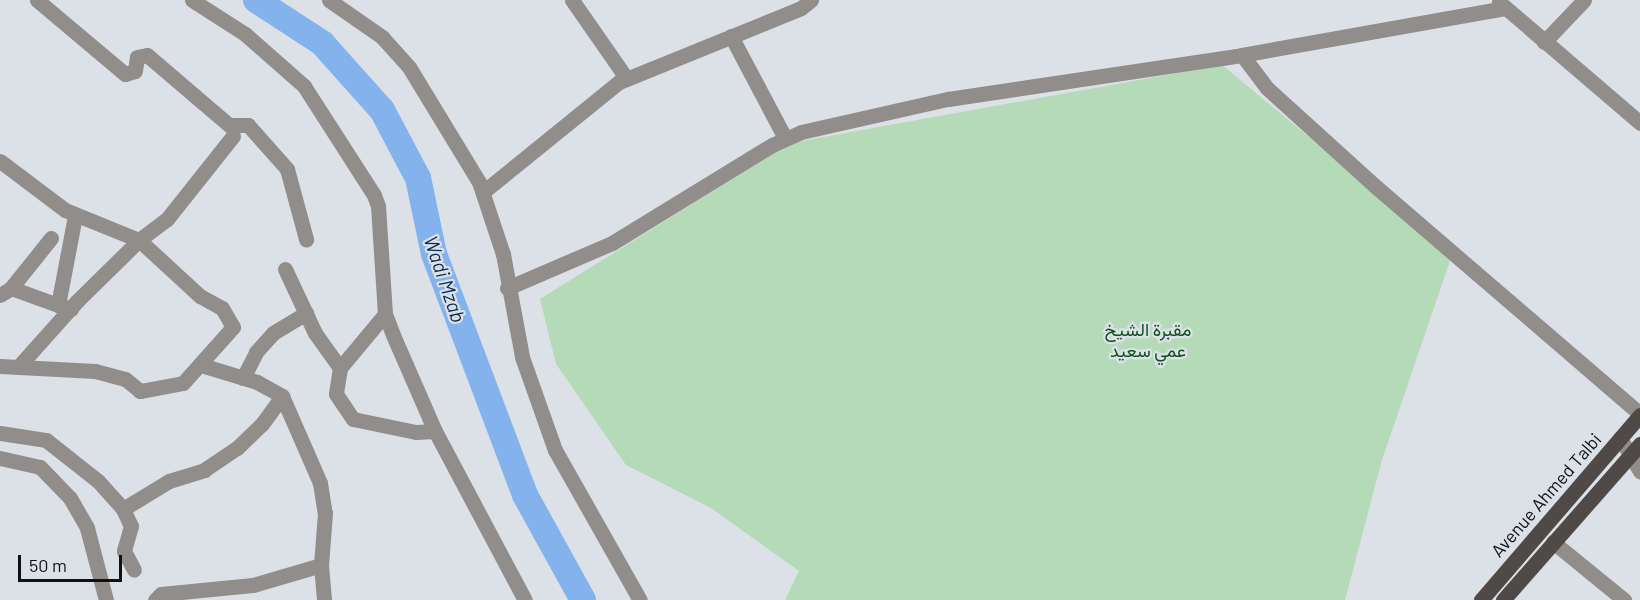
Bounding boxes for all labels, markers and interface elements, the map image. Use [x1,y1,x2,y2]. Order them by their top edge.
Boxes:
water label: Wadi Mzab [419,233,471,325]
park label: مقبرة الشيخ عمي سعيد [1105,319,1191,362]
street label: Avenue Ahmed Talbi [1486,429,1606,561]
scale bar [21,543,124,581]
text: 50 m [29,554,67,576]

